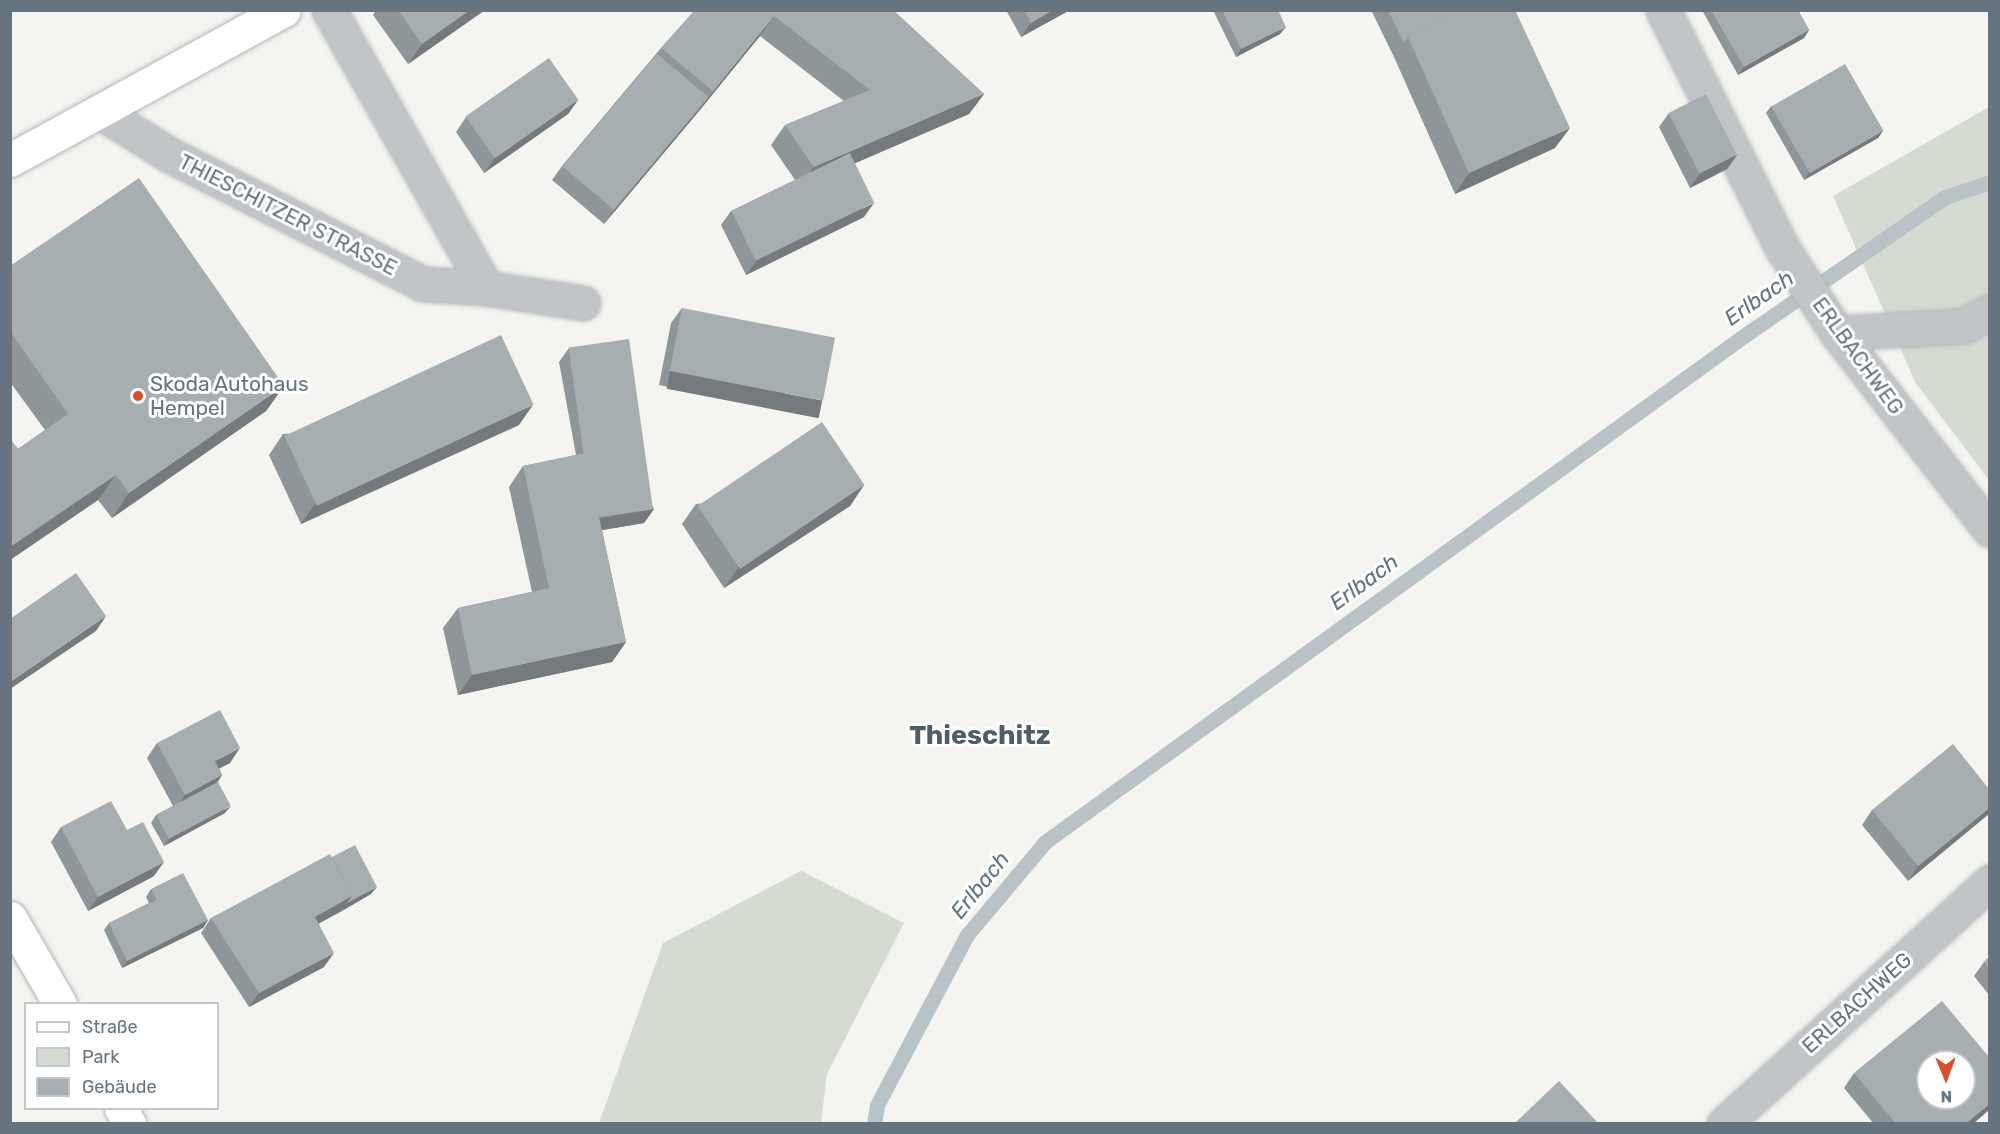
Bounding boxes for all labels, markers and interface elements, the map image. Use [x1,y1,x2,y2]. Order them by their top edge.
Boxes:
street label: THIESCHITZER STRASSE [175,149,401,281]
water label: Erlbach [1719,265,1799,331]
street label: ERLBACHWEG [1807,293,1909,419]
place label: Skoda Autohaus Hempel [150,371,309,421]
marker: Skoda Autohaus Hempel [131,389,145,403]
water label: Erlbach [1324,548,1404,616]
district label: Thieschitz [909,720,1051,752]
water label: Erlbach [945,846,1015,924]
street label: ERLBACHWEG [1797,947,1917,1059]
legend [24,1002,219,1110]
text: Straße [82,1016,138,1038]
text: Park [82,1046,119,1068]
north arrow [1916,1050,1976,1110]
text: Gebäude [82,1076,157,1098]
text: N [1940,1087,1952,1106]

